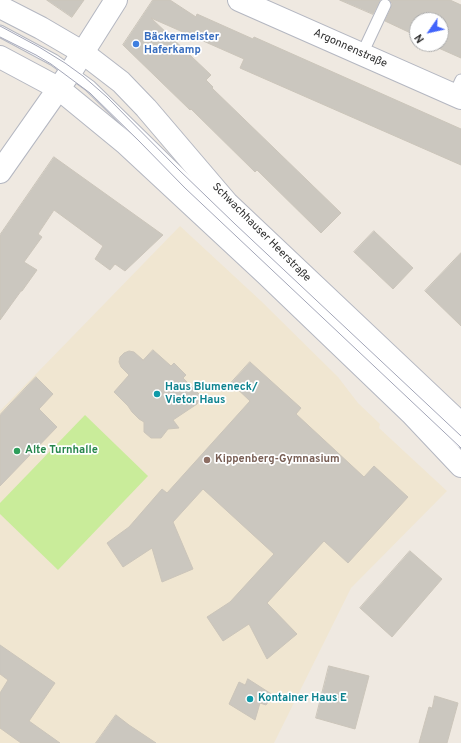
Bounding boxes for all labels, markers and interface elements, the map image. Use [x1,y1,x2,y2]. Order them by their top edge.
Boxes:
north arrow [409,12,449,52]
street label: Argonnenstraße [311,27,389,71]
place label: Bäckermeister Haferkamp [144,31,219,57]
text: N [412,31,428,45]
marker: Bäckermeister Haferkamp [131,39,141,49]
street label: Schwachhauser Heerstraße [209,181,313,285]
place label: Haus Blumeneck/ Vietor Haus [165,381,258,407]
marker: Haus Blumeneck/ Vietor Haus [152,389,162,399]
place label: Alte Turnhalle [25,444,98,458]
marker: Alte Turnhalle [12,446,22,456]
place label: Kippenberg-Gymnasium [215,453,340,467]
marker: Kippenberg-Gymnasium [202,455,212,465]
place label: Kontainer Haus E [258,692,347,706]
marker: Kontainer Haus E [245,694,255,704]

